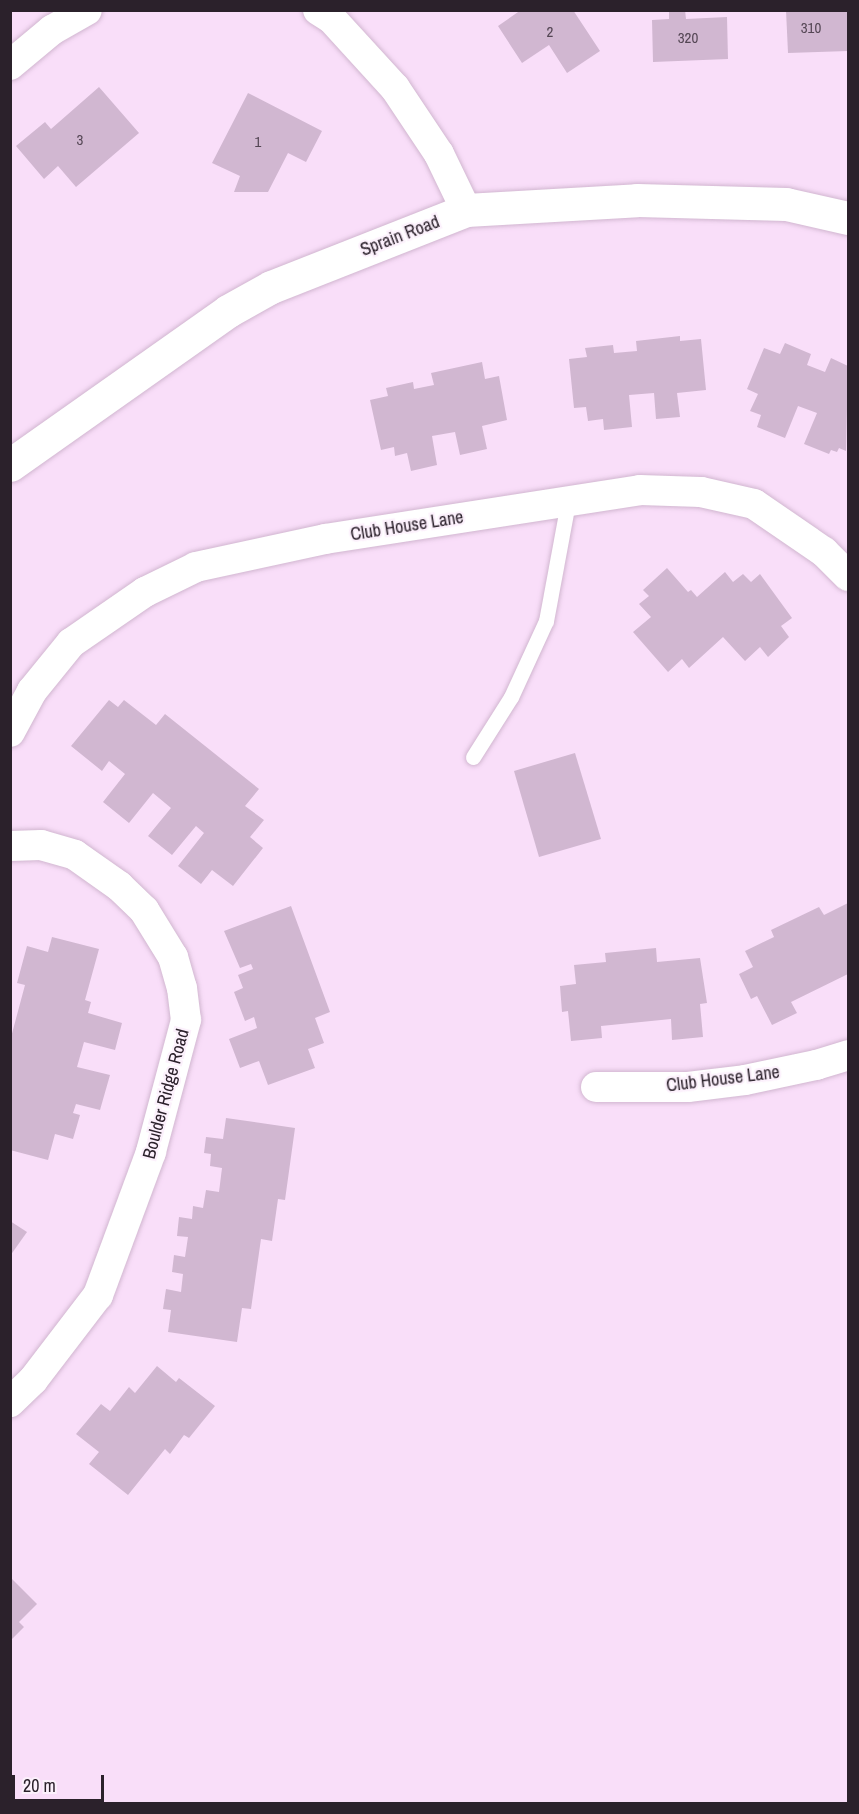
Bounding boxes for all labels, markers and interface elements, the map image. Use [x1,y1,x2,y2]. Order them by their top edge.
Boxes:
house number: 310 [801,19,821,37]
house number: 2 [547,23,553,41]
house number: 320 [678,29,698,47]
house number: 3 [77,131,83,149]
house number: 1 [255,133,261,151]
street label: Sprain Road [357,211,443,261]
street label: Club House Lane [349,506,465,546]
street label: Boulder Ridge Road [138,1027,194,1161]
street label: Club House Lane [665,1061,781,1097]
scale bar [15,1763,106,1801]
text: 20 m [23,1773,56,1798]

